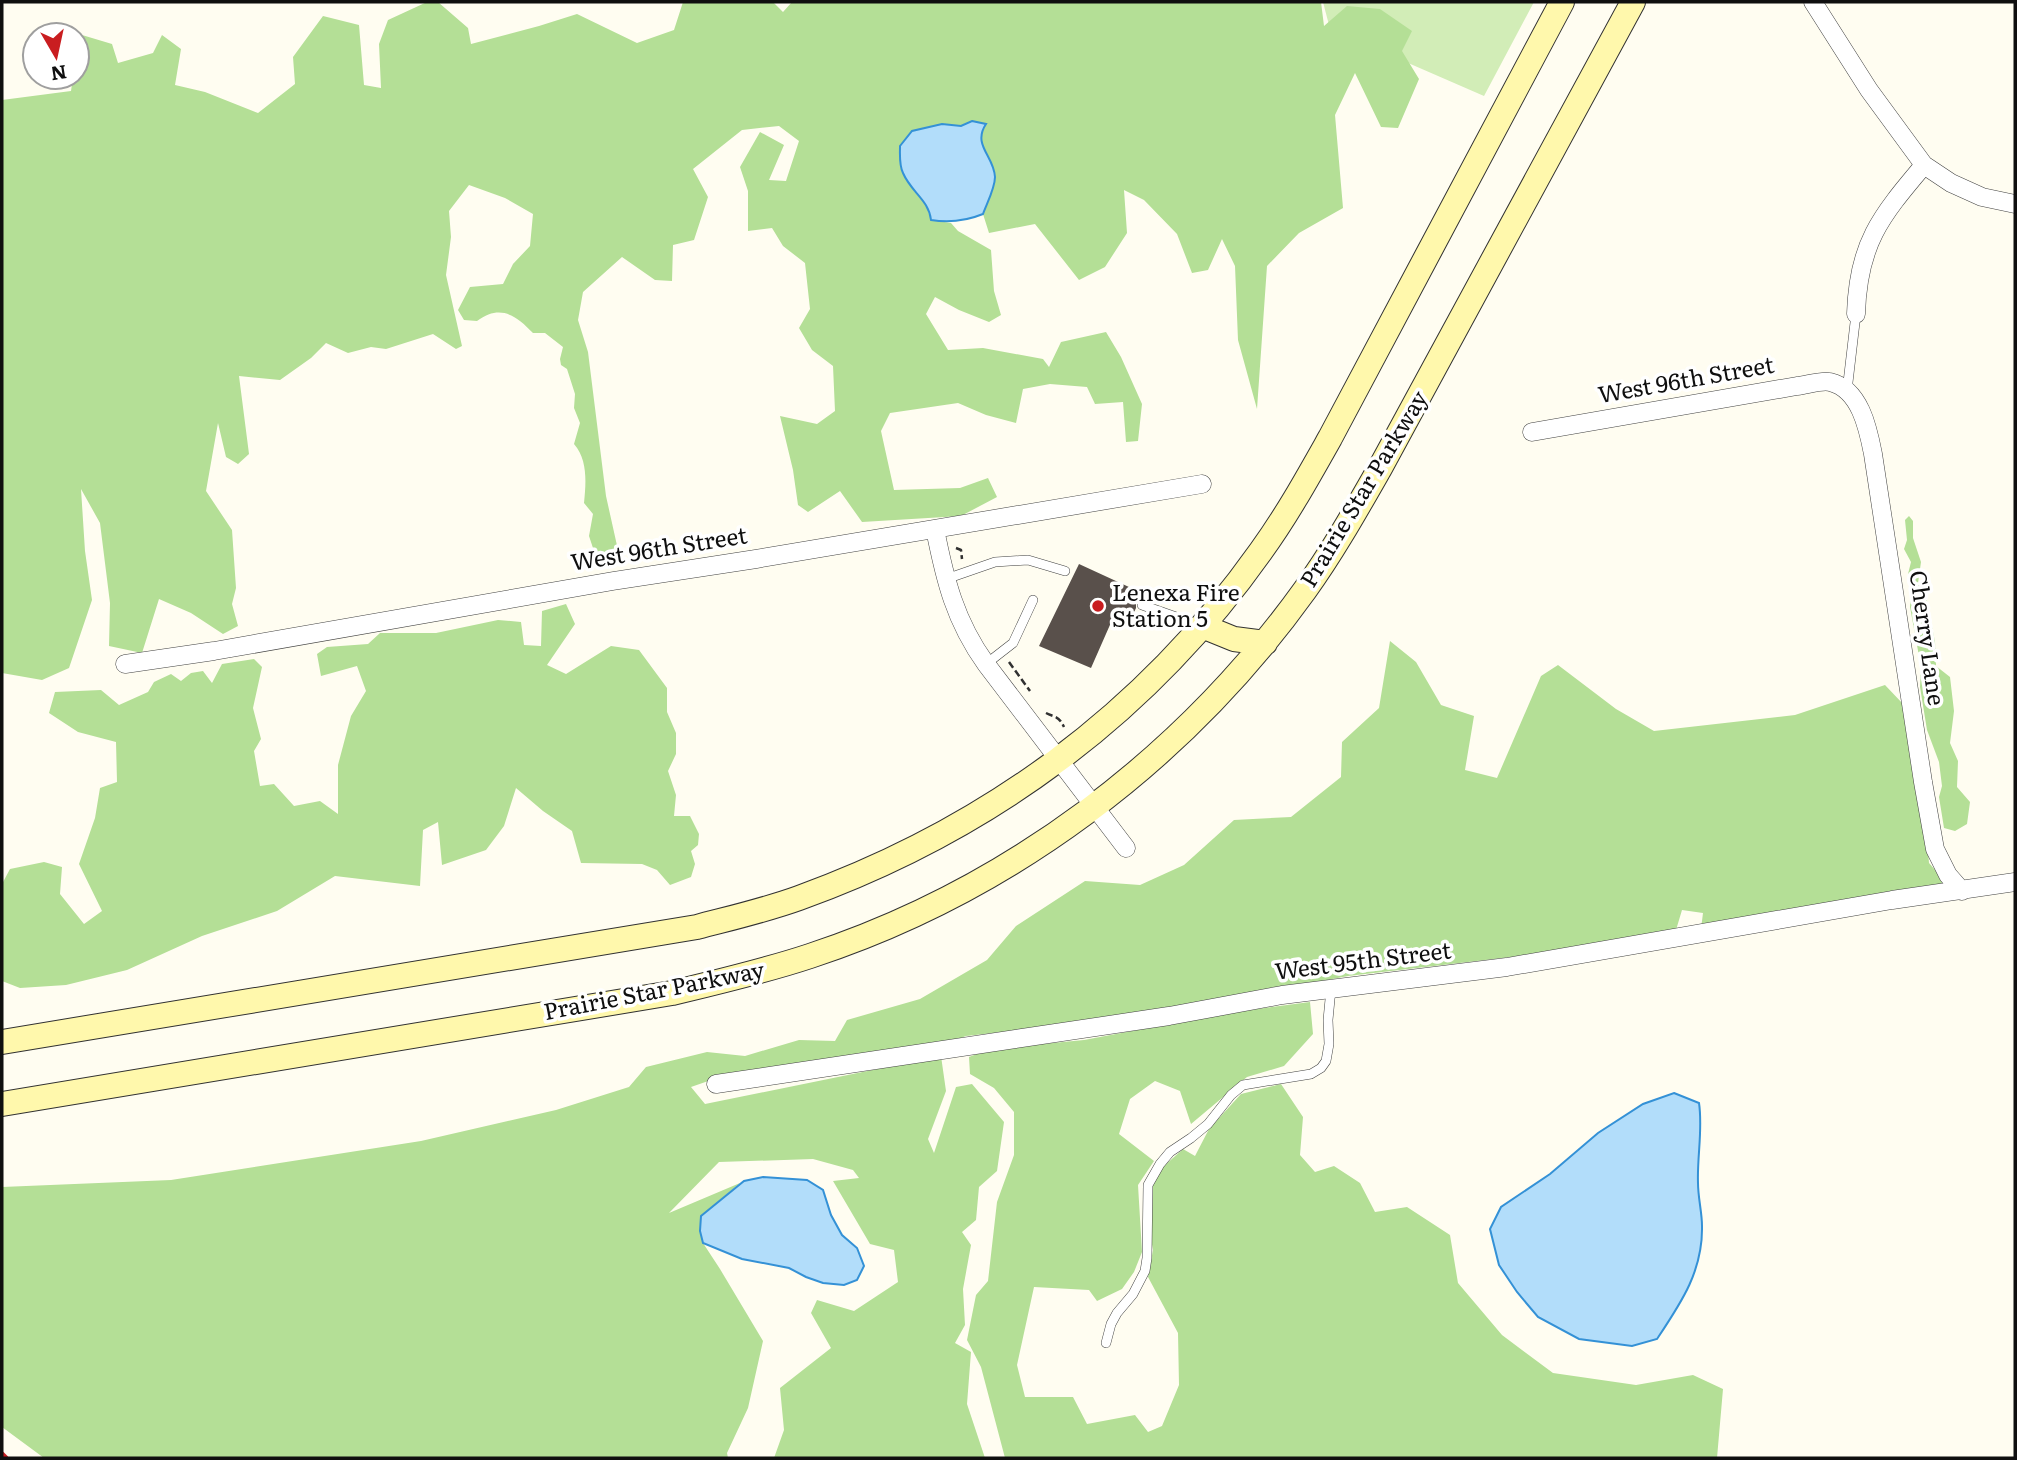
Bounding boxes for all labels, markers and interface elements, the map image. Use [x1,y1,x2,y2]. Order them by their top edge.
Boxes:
north arrow [21,21,91,91]
text: N [49,59,69,89]
street label: West 96th Street [1595,346,1777,410]
street label: Prairie Star Parkway [1290,383,1435,593]
street label: West 96th Street [568,516,750,578]
street label: Cherry Lane [1903,568,1955,708]
place label: Lenexa Fire Station 5 [1112,574,1240,634]
marker: Lenexa Fire Station 5 [1090,598,1106,614]
street label: West 95th Street [1273,931,1454,987]
street label: Prairie Star Parkway [540,951,768,1027]

